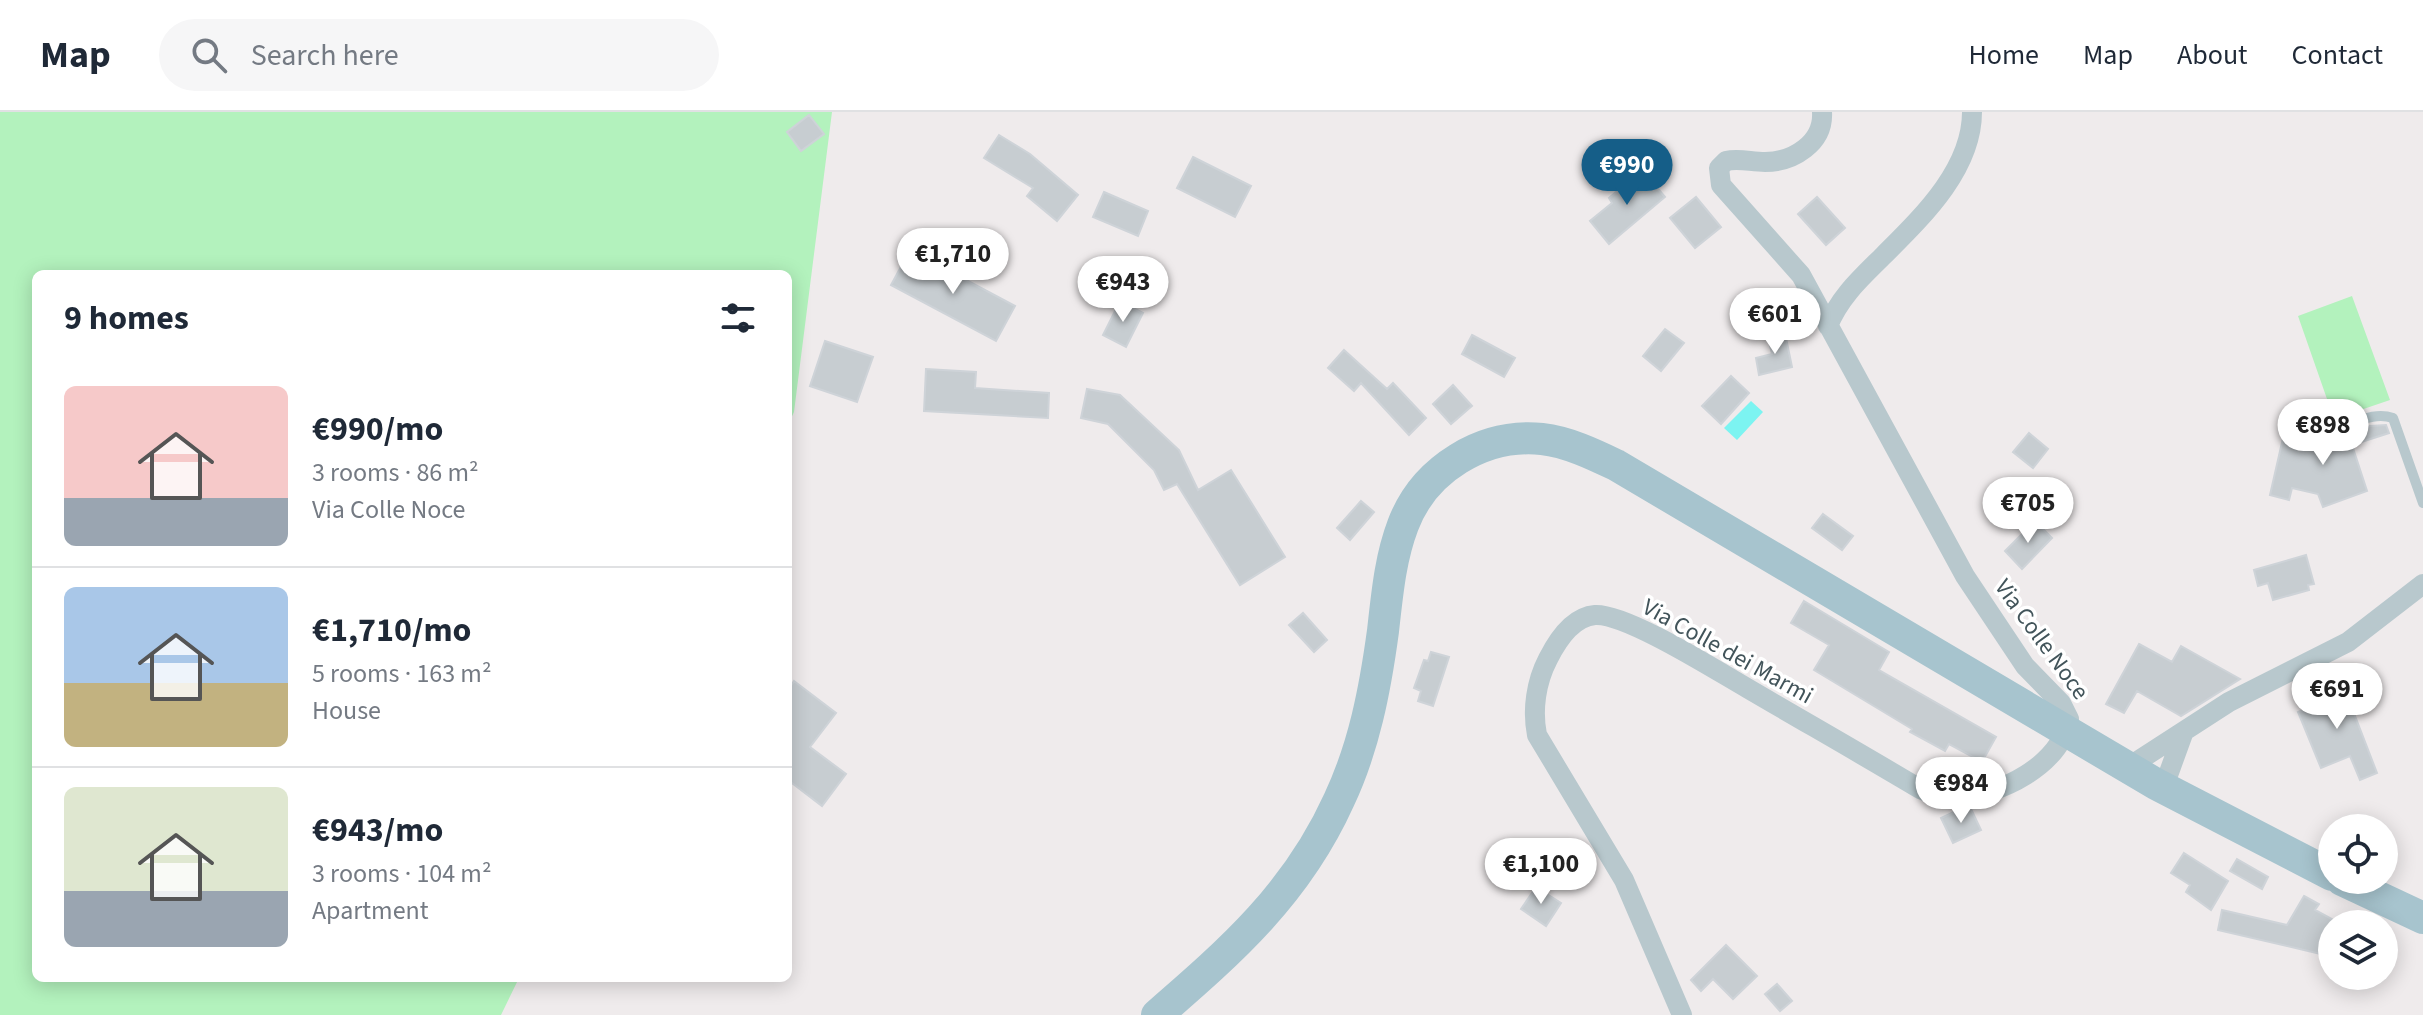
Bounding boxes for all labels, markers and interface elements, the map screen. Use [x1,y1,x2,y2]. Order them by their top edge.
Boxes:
search box [159,19,719,91]
text: Map [40,28,111,82]
icon: search [187,33,231,77]
text: Search here [251,34,399,77]
text: Home [1968,35,2039,75]
text: Map [2083,35,2133,75]
text: About [2177,35,2248,75]
text: Contact [2292,35,2383,75]
pin: €990 [1580,139,1674,207]
text: €990 [1600,146,1654,183]
pin: €1,710 [888,228,1018,296]
text: €1,710 [915,235,991,272]
pin: €943 [1076,256,1170,324]
text: €943 [1096,263,1150,300]
pin: €601 [1728,288,1822,356]
text: 9 homes [64,294,189,343]
text: €601 [1748,295,1802,332]
icon: filters [716,296,760,340]
pin: €898 [2276,399,2370,467]
text: €990/mo [312,405,443,454]
text: €898 [2296,406,2350,443]
icon: home [128,418,224,514]
text: 3 rooms · 86 m² [312,454,479,491]
pin: €705 [1981,477,2075,545]
text: €705 [2001,484,2055,521]
text: Via Colle Noce [312,491,466,528]
street label: Via Colle Noce [1986,572,2097,707]
street label: Via Colle dei Marmi [1636,590,1820,713]
text: €1,710/mo [312,606,472,655]
icon: home [128,619,224,715]
text: 5 rooms · 163 m² [312,655,491,692]
pin: €691 [2290,663,2384,731]
text: €691 [2310,670,2364,707]
text: House [312,692,381,729]
pin: €984 [1914,757,2008,825]
text: €984 [1934,764,1988,801]
text: €943/mo [312,806,443,855]
map controls [2318,814,2398,990]
button: locate [2318,814,2398,894]
icon: home [128,819,224,915]
pin: €1,100 [1476,838,1606,906]
text: €1,100 [1503,845,1579,882]
text: 3 rooms · 104 m² [312,855,491,892]
text: Apartment [312,892,429,929]
button: layers [2318,910,2398,990]

